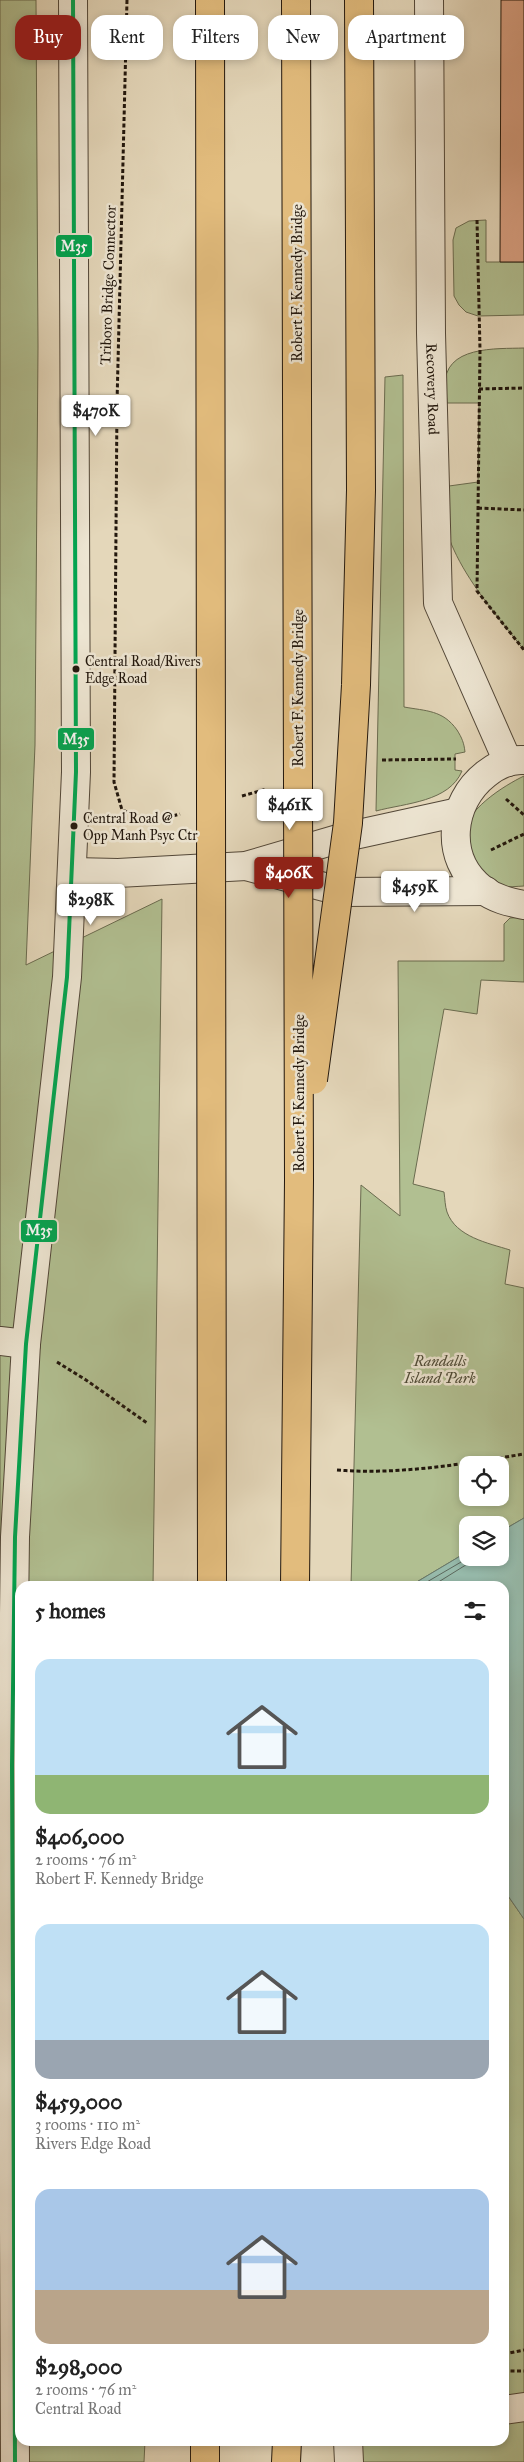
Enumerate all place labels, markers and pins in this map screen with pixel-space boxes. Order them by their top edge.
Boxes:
pin: $470K [61,394,131,437]
place label: Central Road/Rivers Edge Road [85,653,201,687]
marker: Central Road/Rivers Edge Road [71,664,81,674]
pin: $461K [255,788,325,831]
place label: Central Road @ Opp Manh Psyc Ctr [83,810,198,844]
marker: Central Road @ Opp Manh Psyc Ctr [69,821,79,831]
pin: $406K [254,856,324,899]
pin: $459K [380,870,450,913]
pin: $298K [56,884,126,926]

